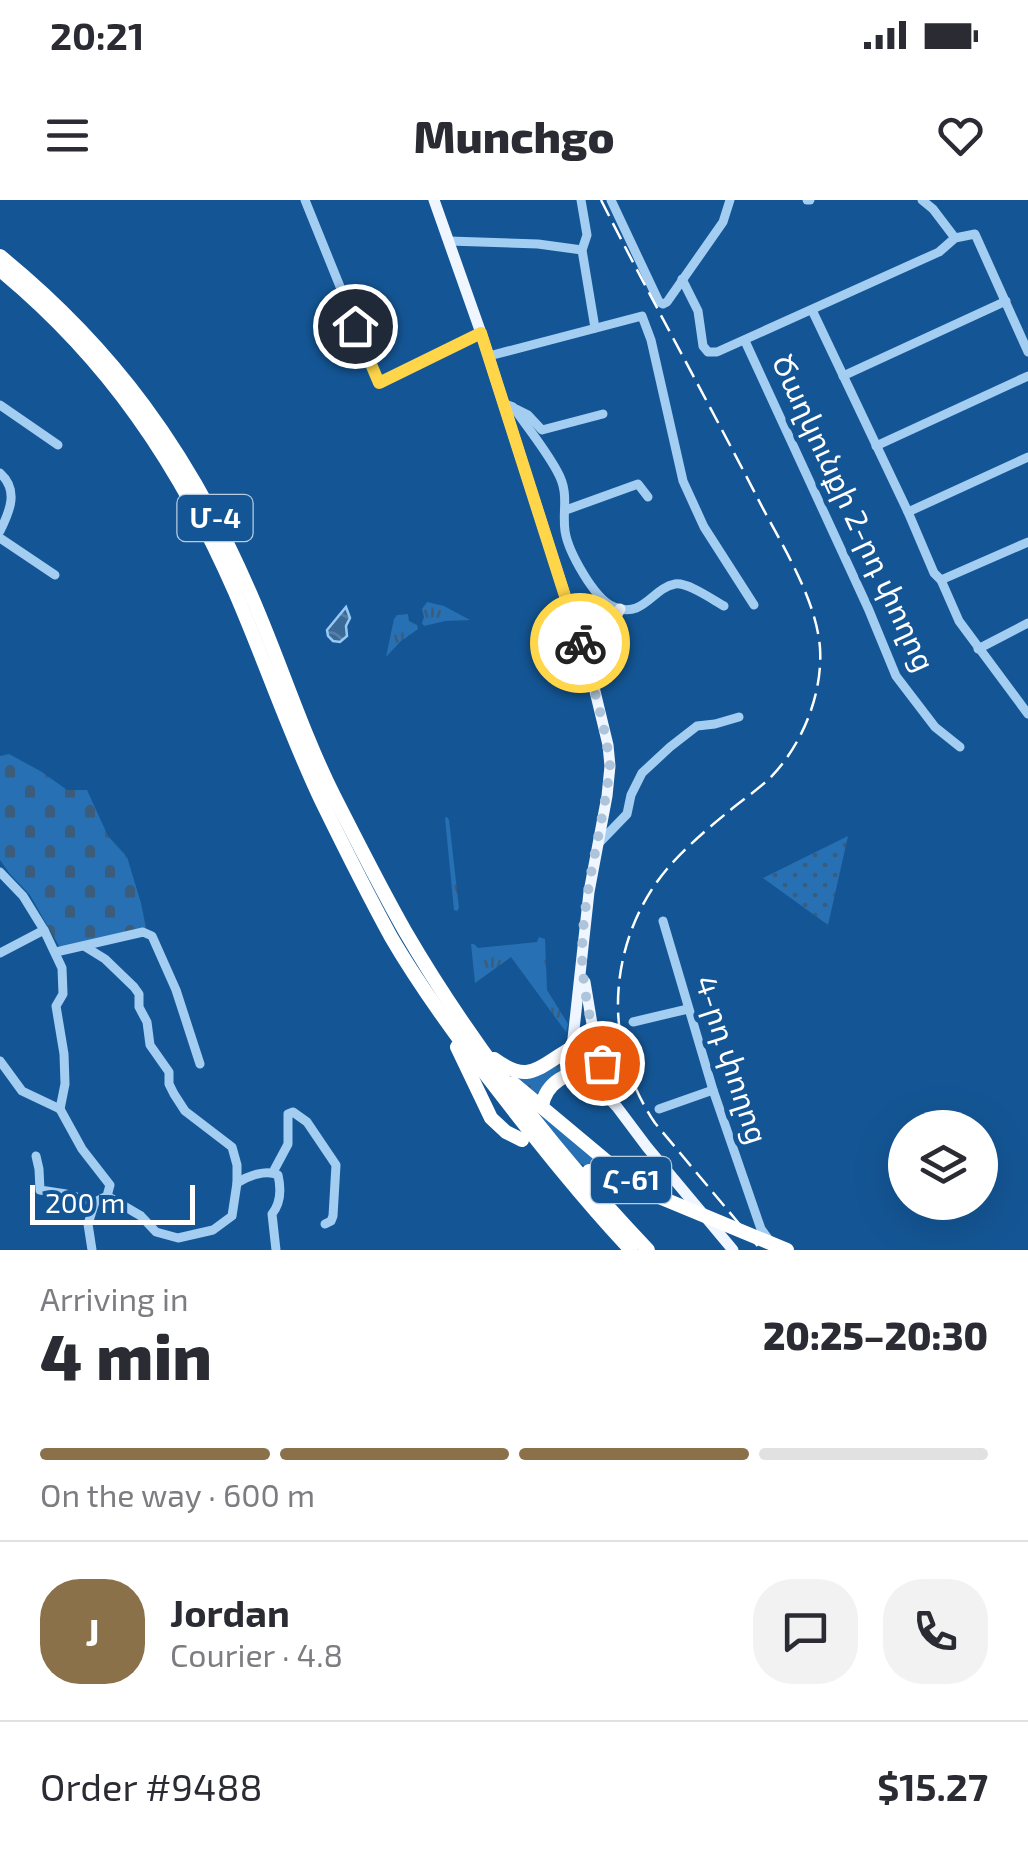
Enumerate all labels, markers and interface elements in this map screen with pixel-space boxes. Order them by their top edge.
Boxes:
text: 20:21 [50,12,144,58]
icon: menu [40,108,95,163]
text: Munchgo [413,108,615,162]
icon: heart [933,108,988,163]
pin [313,284,398,369]
icon: home [328,299,383,354]
street label: Ծաղկունքի 2-րդ փողոց [765,348,944,677]
road number: Մ-4 [178,495,252,541]
courier [530,593,630,693]
icon: bike [553,616,608,671]
street label: 4-րդ փողոց [688,971,777,1148]
pin [560,1021,645,1106]
icon: bag [575,1036,630,1091]
map controls [888,1110,998,1220]
button: layers [888,1110,998,1220]
road number: Հ-61 [591,1157,671,1203]
scale bar [30,1180,195,1224]
text: 200 m [45,1185,125,1219]
text: Arriving in [40,1279,189,1317]
text: 20:25–20:30 [763,1312,988,1358]
text: 4 min [40,1315,212,1393]
text: On the way · 600 m [40,1475,315,1513]
button: chat [753,1579,858,1684]
button: phone [883,1579,988,1684]
text: Jordan [170,1589,290,1635]
text: J [85,1608,100,1654]
text: Courier · 4.8 [170,1635,343,1673]
text: Order #9488 [40,1763,263,1809]
text: $15.27 [877,1763,988,1809]

